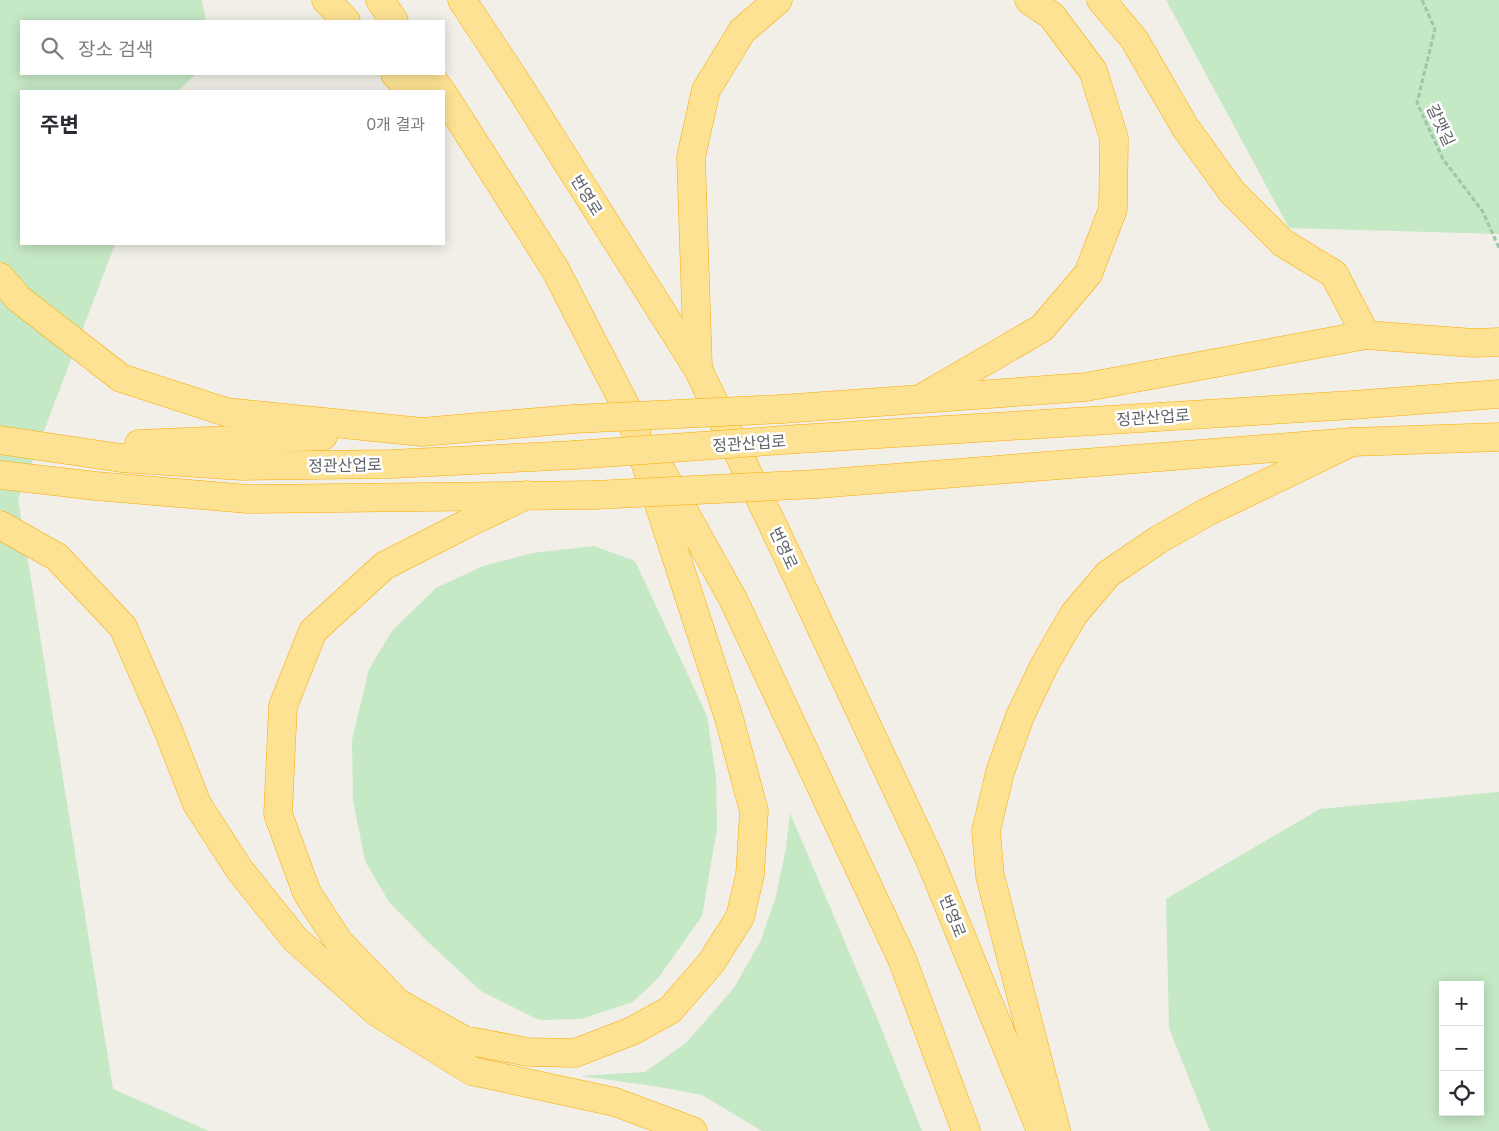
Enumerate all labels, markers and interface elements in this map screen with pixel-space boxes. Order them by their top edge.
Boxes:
search box [20,20,445,75]
icon: search [38,34,66,62]
text: 장소 검색 [78,38,153,61]
street label: 갈맷길 [1423,101,1459,149]
text: 주변 [40,112,79,137]
text: 0개 결과 [366,114,425,134]
street label: 번영로 [567,171,607,219]
street label: 정관산업로 [1116,404,1191,430]
street label: 정관산업로 [712,430,787,456]
street label: 정관산업로 [308,454,382,476]
street label: 번영로 [766,524,803,572]
street label: 번영로 [935,892,971,940]
map controls [1439,981,1484,1116]
button: + [1439,981,1484,1026]
button: − [1439,1026,1484,1071]
button: locate [1439,1071,1484,1116]

